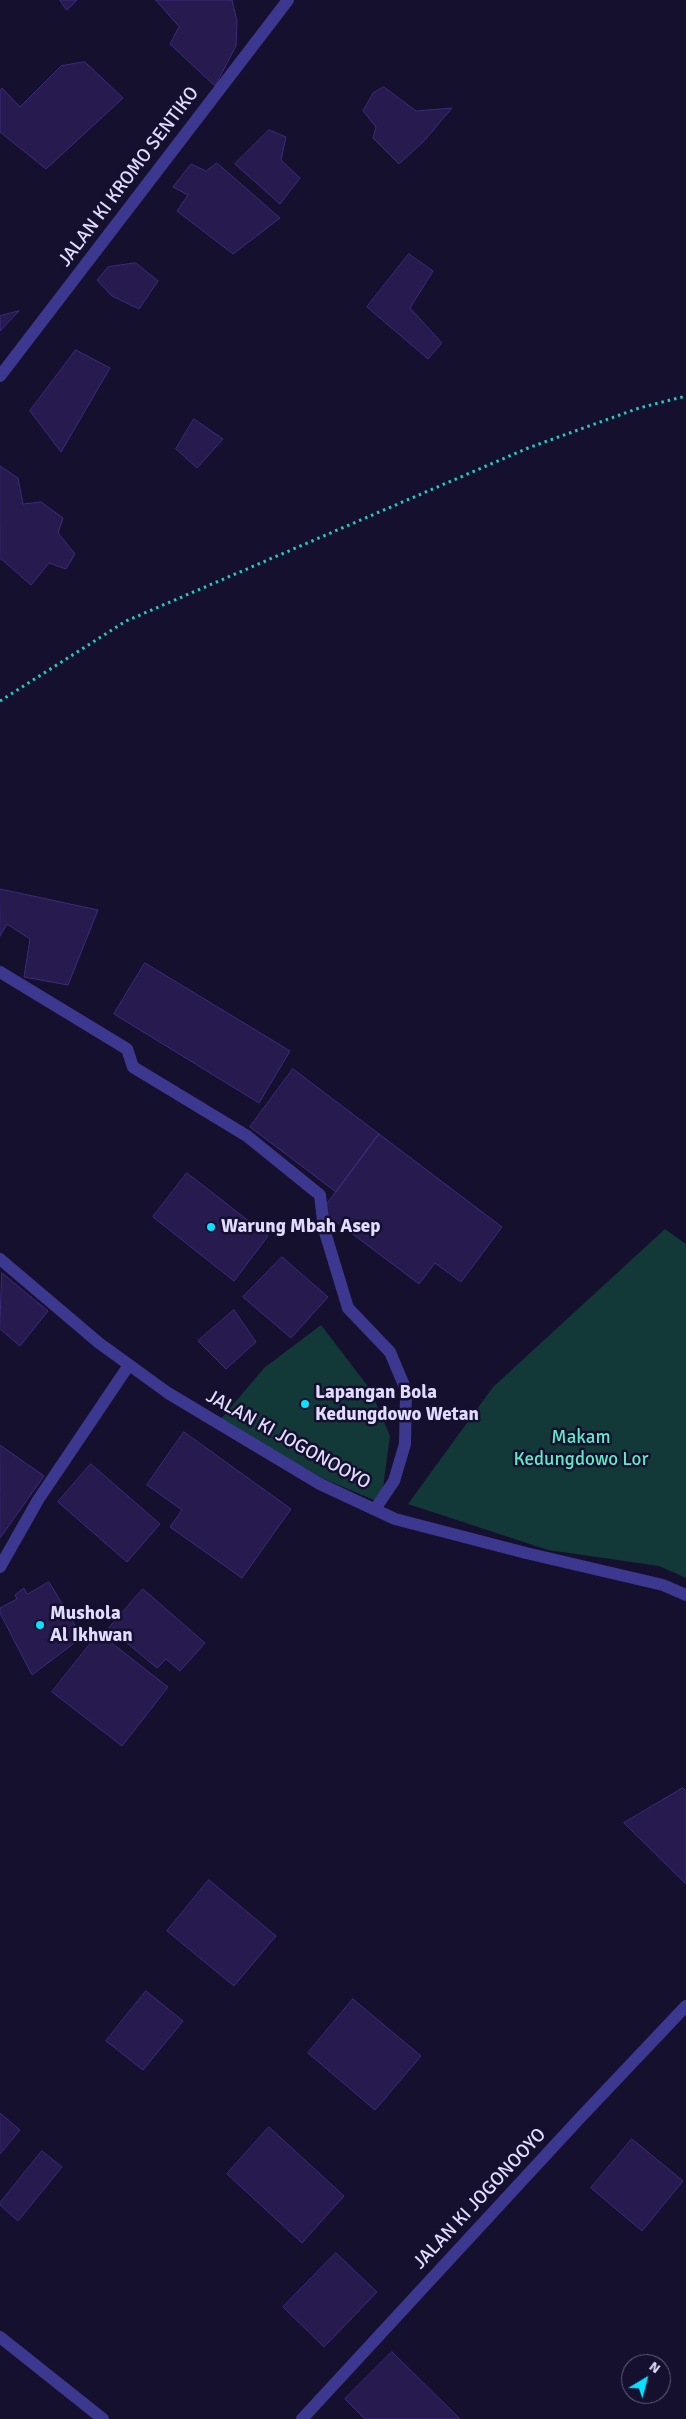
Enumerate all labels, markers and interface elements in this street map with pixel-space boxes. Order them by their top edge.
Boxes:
street label: JALAN KI KROMO SENTIKO [54,83,204,271]
place label: Warung Mbah Asep [221,1216,380,1238]
marker: Warung Mbah Asep [205,1221,217,1233]
place label: Lapangan Bola Kedungdowo Wetan [315,1382,479,1426]
street label: JALAN KI JOGONOOYO [202,1385,374,1495]
marker: Lapangan Bola Kedungdowo Wetan [299,1398,311,1410]
park label: Makam Kedungdowo Lor [514,1427,648,1471]
place label: Mushola Al Ikhwan [50,1603,133,1647]
marker: Mushola Al Ikhwan [34,1619,46,1631]
street label: JALAN KI JOGONOOYO [409,2124,551,2274]
north arrow [621,2354,671,2404]
text: N [646,2358,664,2377]

